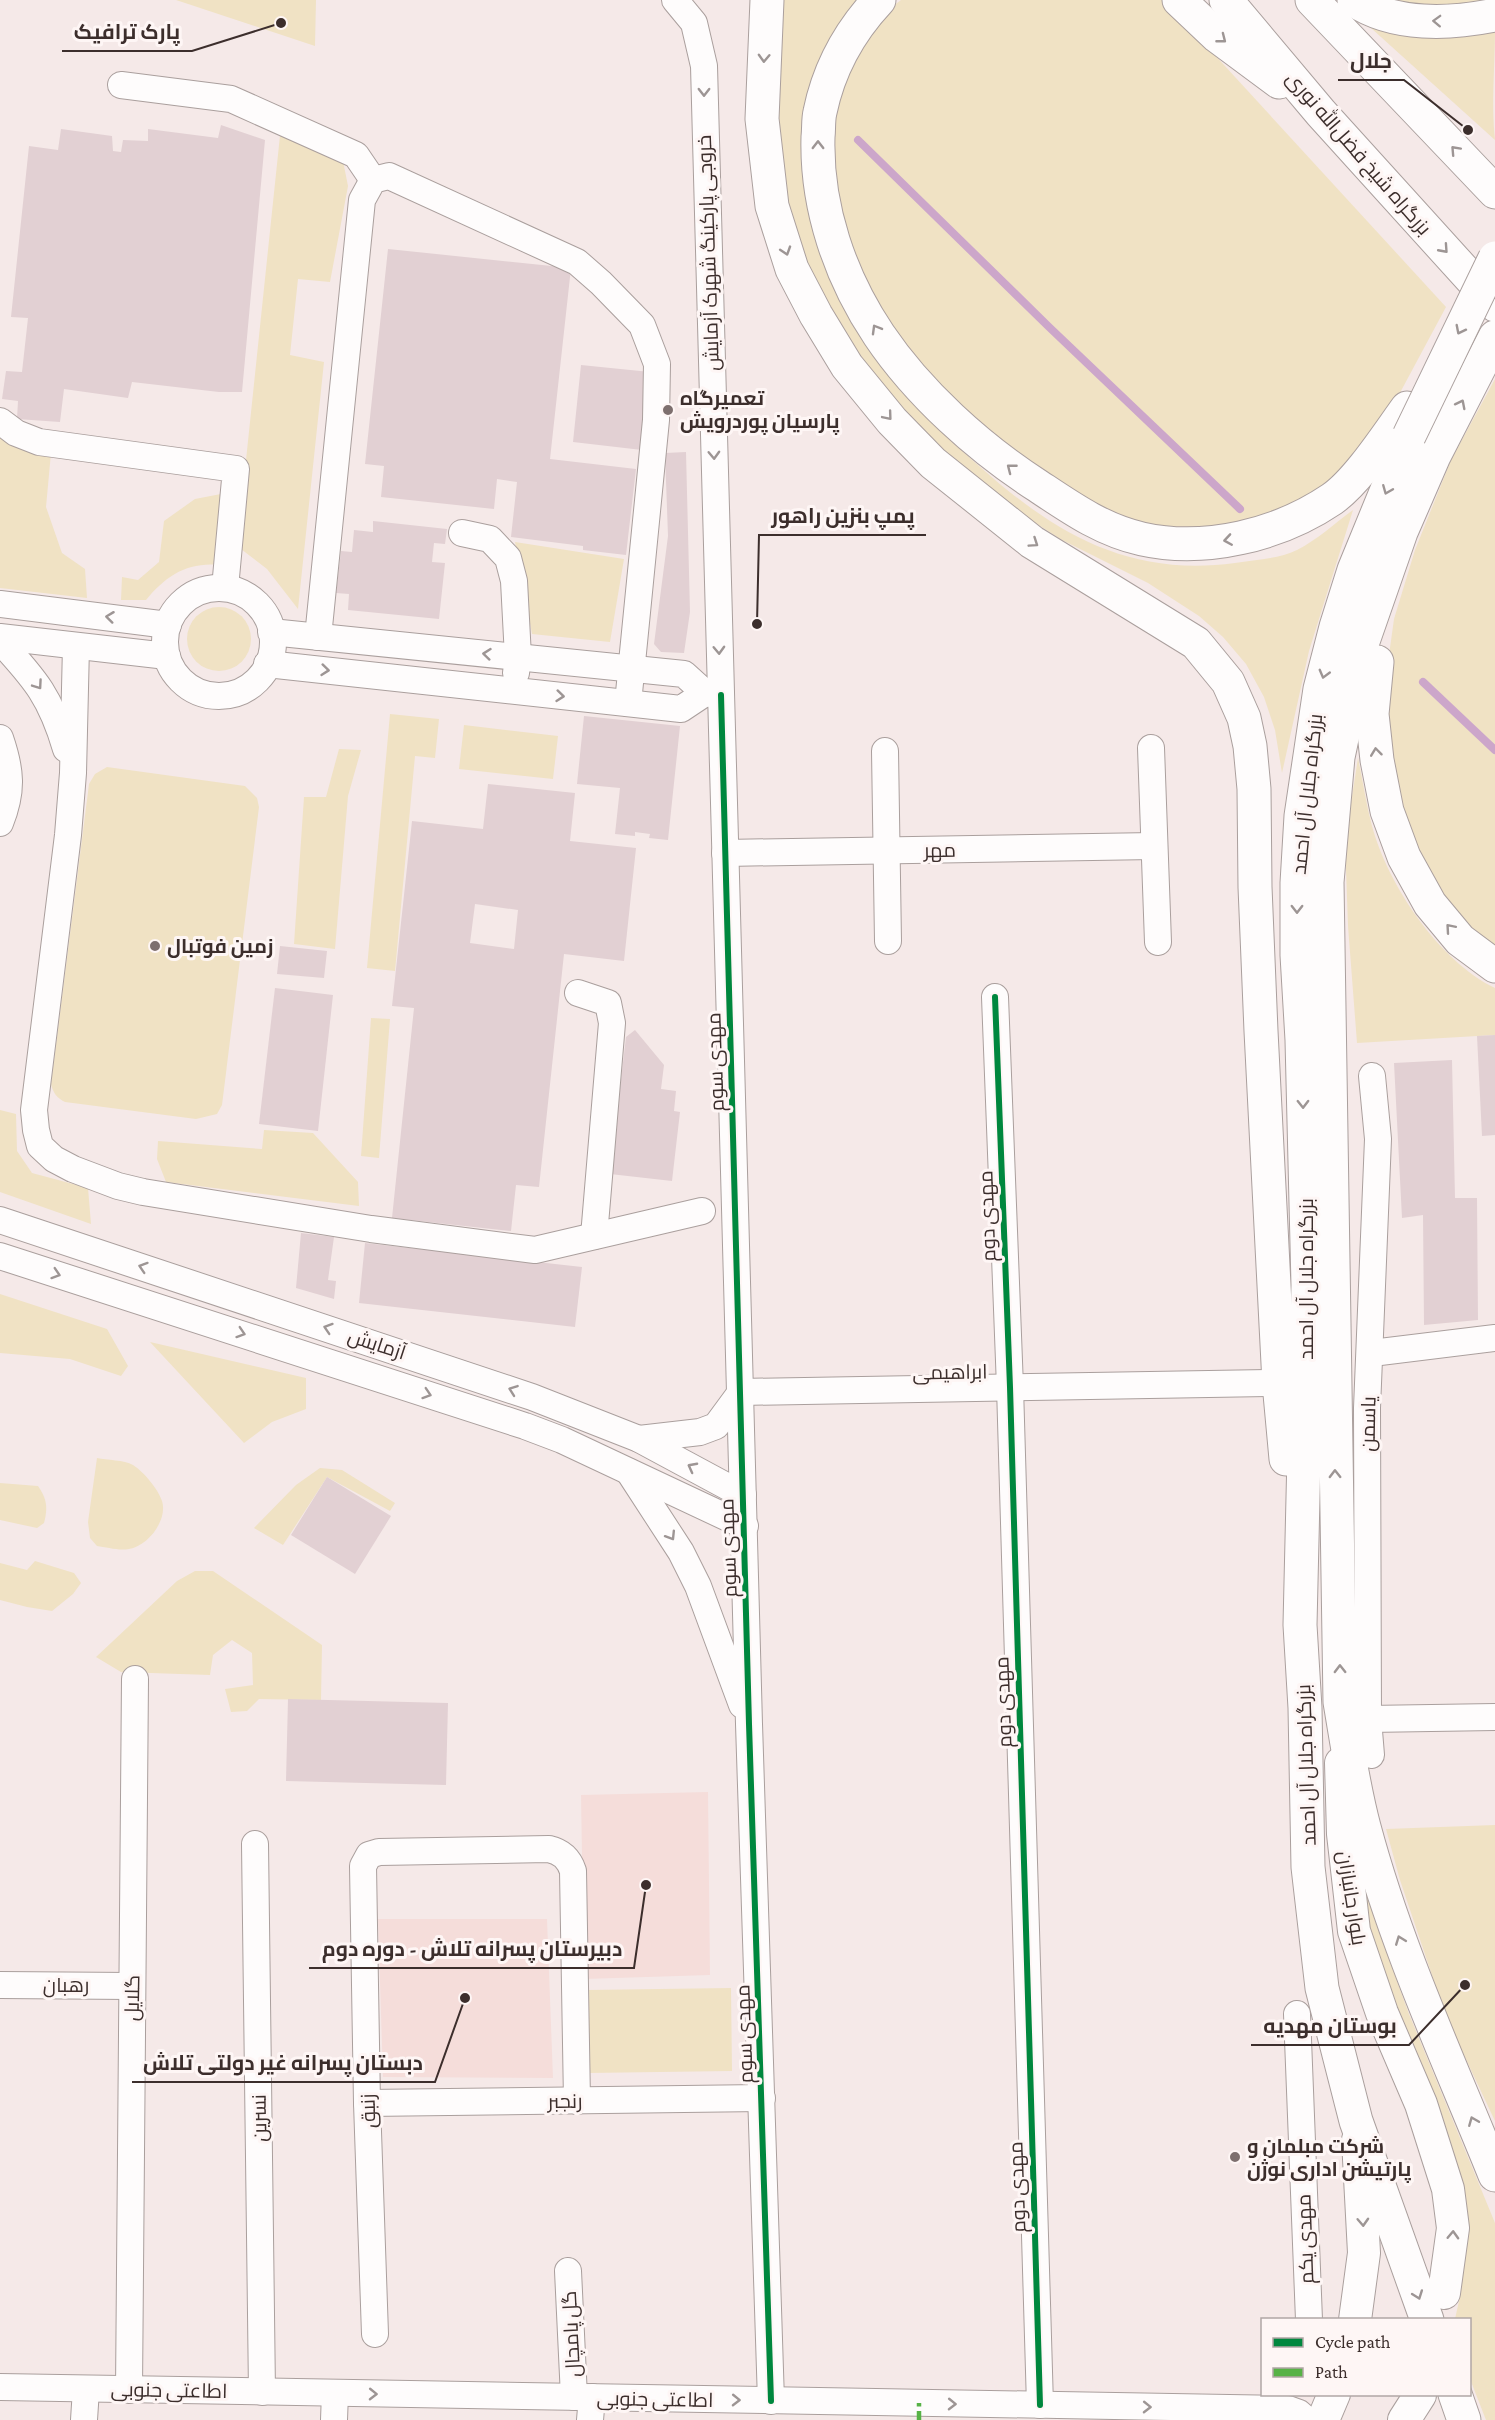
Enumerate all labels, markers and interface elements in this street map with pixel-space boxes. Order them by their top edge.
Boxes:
callout: پارک ترافیک [62,12,192,51]
one-way arrow [1433,15,1442,28]
text: پارک ترافیک [74,20,181,47]
one-way arrow [1215,32,1226,43]
callout: جلال [1338,41,1404,80]
text: جلال [1350,49,1392,73]
one-way arrow [758,54,771,63]
street label: بزرگراه شیخ فضل‌الله نوری [1280,66,1437,241]
one-way arrow [698,88,710,97]
street label: خروجی پارکینگ شهرک آزمایش [693,135,725,371]
one-way arrow [812,141,824,150]
one-way arrow [1451,146,1462,157]
one-way arrow [1437,242,1448,253]
one-way arrow [779,245,791,256]
one-way arrow [1455,323,1467,334]
one-way arrow [872,324,883,335]
place label: تعمیرگاه پارسیان پوردرویش [680,387,840,435]
one-way arrow [1453,399,1465,410]
marker: تعمیرگاه پارسیان پوردرویش [661,403,675,417]
one-way arrow [880,409,891,420]
one-way arrow [707,451,720,460]
one-way arrow [1007,464,1018,475]
one-way arrow [1382,484,1394,495]
callout: پمپ بنزین راهور [759,496,926,535]
text: پمپ بنزین راهور [770,504,915,531]
one-way arrow [1223,533,1233,545]
one-way arrow [1028,536,1039,547]
one-way arrow [106,612,115,624]
one-way arrow [713,646,726,655]
one-way arrow [482,648,491,661]
one-way arrow [320,664,329,676]
one-way arrow [1318,669,1331,679]
one-way arrow [31,679,42,690]
one-way arrow [556,689,565,702]
street label: بزرگراه جلال آل احمد [1288,712,1328,876]
one-way arrow [1370,747,1383,756]
street label: مهر [923,839,956,863]
one-way arrow [1291,905,1303,914]
one-way arrow [1446,924,1457,935]
place label: زمین فوتبال [167,935,273,958]
marker: زمین فوتبال [148,939,162,953]
street label: مهدی سوم [702,1012,731,1112]
one-way arrow [1297,1099,1310,1108]
street label: مهدی دوم [974,1170,1003,1262]
street label: بزرگراه جلال آل احمد [1295,1198,1319,1360]
one-way arrow [138,1262,149,1275]
one-way arrow [50,1267,61,1279]
one-way arrow [323,1323,334,1335]
street label: آزمایش [345,1324,409,1366]
one-way arrow [235,1326,246,1339]
street label: ابراهیمی [912,1360,988,1386]
one-way arrow [508,1385,519,1397]
one-way arrow [421,1387,432,1399]
street label: یاسمن [1357,1396,1381,1452]
one-way arrow [687,1463,698,1474]
one-way arrow [1329,1470,1341,1479]
street label: مهدی سوم [715,1498,744,1598]
one-way arrow [664,1529,675,1540]
street label: مهدی دوم [990,1656,1019,1748]
one-way arrow [1334,1665,1346,1674]
street label: بزرگراه جلال آل احمد [1292,1684,1322,1846]
street label: بلوار جانبازان [1332,1849,1370,1947]
callout: دبیرستان پسرانه تلاش - دوره دوم [309,1929,634,1968]
one-way arrow [1395,1935,1408,1946]
text: دبیرستان پسرانه تلاش - دوره دوم [322,1937,622,1964]
street label: رهبان [43,1974,89,1998]
street label: گلایل [121,1975,145,2021]
street label: مهدی سوم [731,1984,760,2084]
callout: بوستان مهدیه [1251,2006,1409,2045]
text: بوستان مهدیه [1263,2014,1397,2039]
callout: دبستان پسرانه غیر دولتی تلاش [132,2043,435,2082]
text: دبستان پسرانه غیر دولتی تلاش [143,2051,423,2078]
street label: رنجبر [547,2090,582,2113]
street label: زنبق [356,2093,382,2129]
street label: نسرین [248,2094,272,2142]
one-way arrow [1468,2116,1480,2127]
place label: شرکت مبلمان و پارتیشن اداری نوژن [1247,2135,1411,2183]
street label: مهدی دوم [1004,2141,1033,2233]
marker: شرکت مبلمان و پارتیشن اداری نوژن [1228,2150,1242,2164]
street label: مهدی یکم [1292,2193,1321,2284]
one-way arrow [1356,2217,1369,2226]
one-way arrow [1446,2230,1459,2239]
one-way arrow [1411,2289,1424,2300]
street label: گل پامچال [558,2290,586,2378]
legend [1261,2318,1471,2396]
text: Cycle path [1315,2332,1391,2352]
text: Path [1315,2362,1348,2382]
street label: اطاعتی جنوبی [110,2378,228,2404]
street label: اطاعتی جنوبی [596,2387,714,2413]
one-way arrow [369,2388,378,2400]
one-way arrow [732,2394,741,2406]
one-way arrow [948,2397,957,2410]
one-way arrow [1143,2401,1152,2413]

